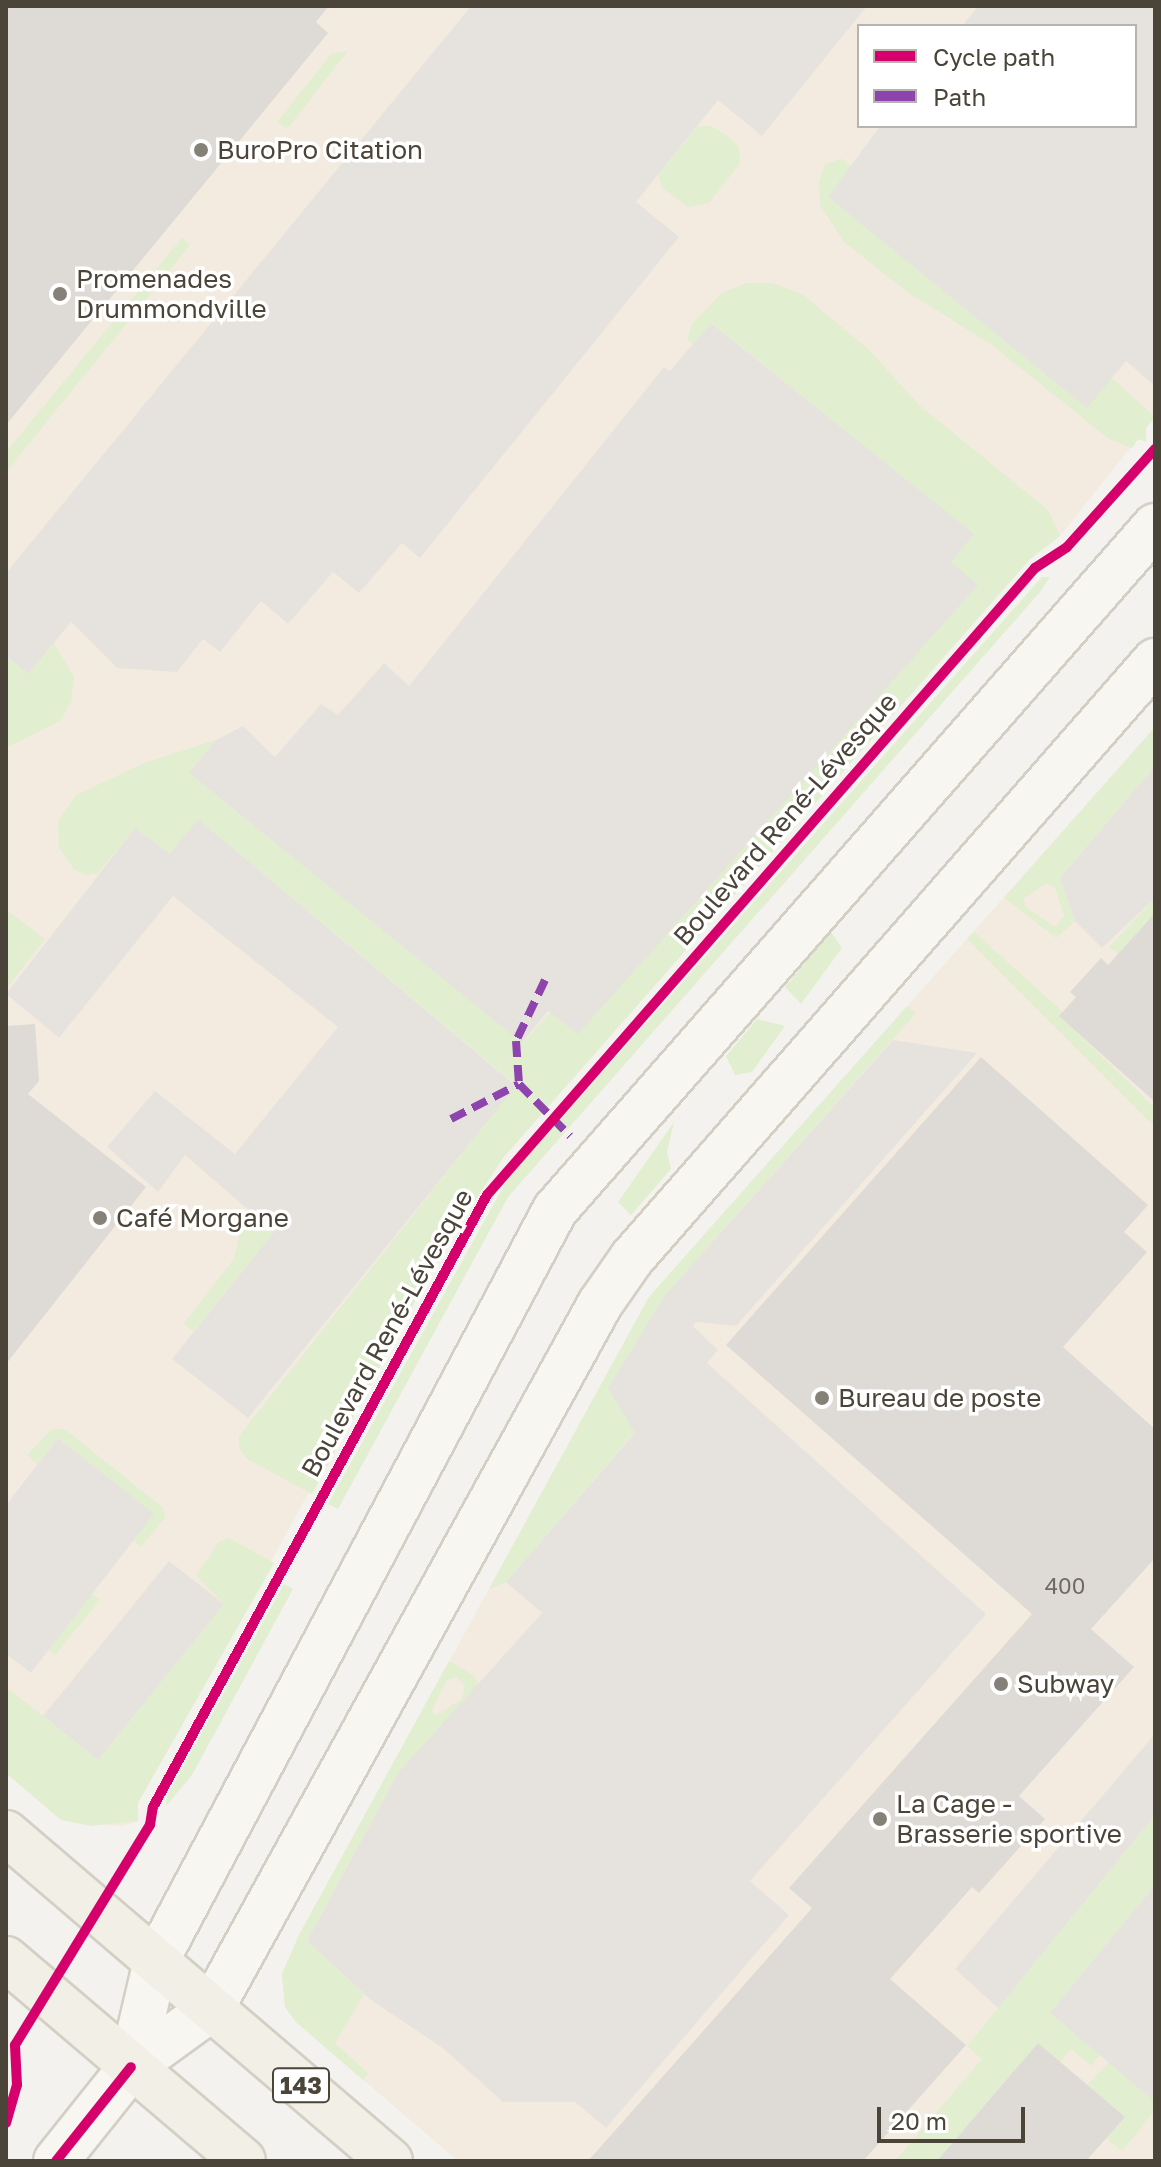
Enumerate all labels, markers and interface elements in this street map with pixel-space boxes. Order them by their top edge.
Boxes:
legend [857,24,1137,128]
text: Cycle path [933,42,1055,71]
text: Path [933,82,986,111]
place label: BuroPro Citation [217,134,423,166]
marker: BuroPro Citation [192,141,210,159]
place label: Promenades Drummondville [76,263,267,324]
marker: Promenades Drummondville [51,285,69,303]
street label: Boulevard René-Lévesque [667,686,903,952]
street label: Boulevard René-Lévesque [295,1184,479,1482]
place label: Café Morgane [116,1202,289,1234]
marker: Café Morgane [91,1209,109,1227]
place label: Bureau de poste [838,1382,1041,1414]
marker: Bureau de poste [813,1389,831,1407]
house number: 400 [1045,1573,1085,1599]
place label: Subway [1017,1668,1114,1700]
marker: Subway [992,1675,1010,1693]
place label: La Cage - Brasserie sportive [896,1788,1122,1850]
marker: La Cage - Brasserie sportive [871,1810,889,1828]
road number: 143 [271,2065,331,2105]
scale bar [881,2091,1029,2141]
text: 20 m [891,2106,947,2135]

